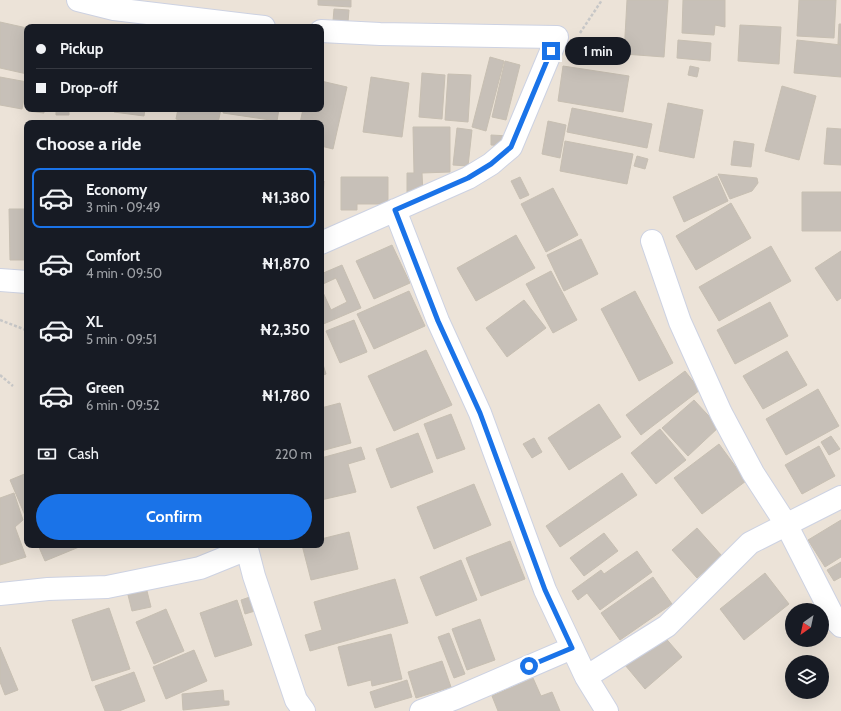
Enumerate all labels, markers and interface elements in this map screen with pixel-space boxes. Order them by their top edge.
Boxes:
callout: 1 min [565,37,631,65]
text: Pickup [60,40,103,58]
route end [542,42,560,60]
text: 1 min [583,43,613,59]
text: Drop-off [60,79,118,97]
text: Choose a ride [36,133,141,155]
icon: car [38,180,74,216]
text: Economy [86,181,147,199]
text: ₦1,380 [261,189,310,207]
text: 3 min · 09:49 [86,199,160,215]
icon: car [38,246,74,282]
text: Comfort [86,247,140,265]
text: ₦1,870 [262,255,310,273]
text: 4 min · 09:50 [86,265,162,281]
icon: car [38,312,74,348]
text: XL [86,313,103,331]
text: ₦2,350 [260,321,310,339]
text: 5 min · 09:51 [86,331,157,347]
icon: car [38,378,74,414]
text: Green [86,379,124,397]
text: ₦1,780 [262,387,310,405]
text: 6 min · 09:52 [86,397,160,413]
icon: cash [36,443,58,465]
text: Cash [68,445,99,463]
text: 220 m [275,446,312,462]
button: Confirm [36,494,312,540]
north arrow [785,603,829,647]
map controls [785,603,829,699]
button: layers [785,655,829,699]
route start [520,657,538,675]

